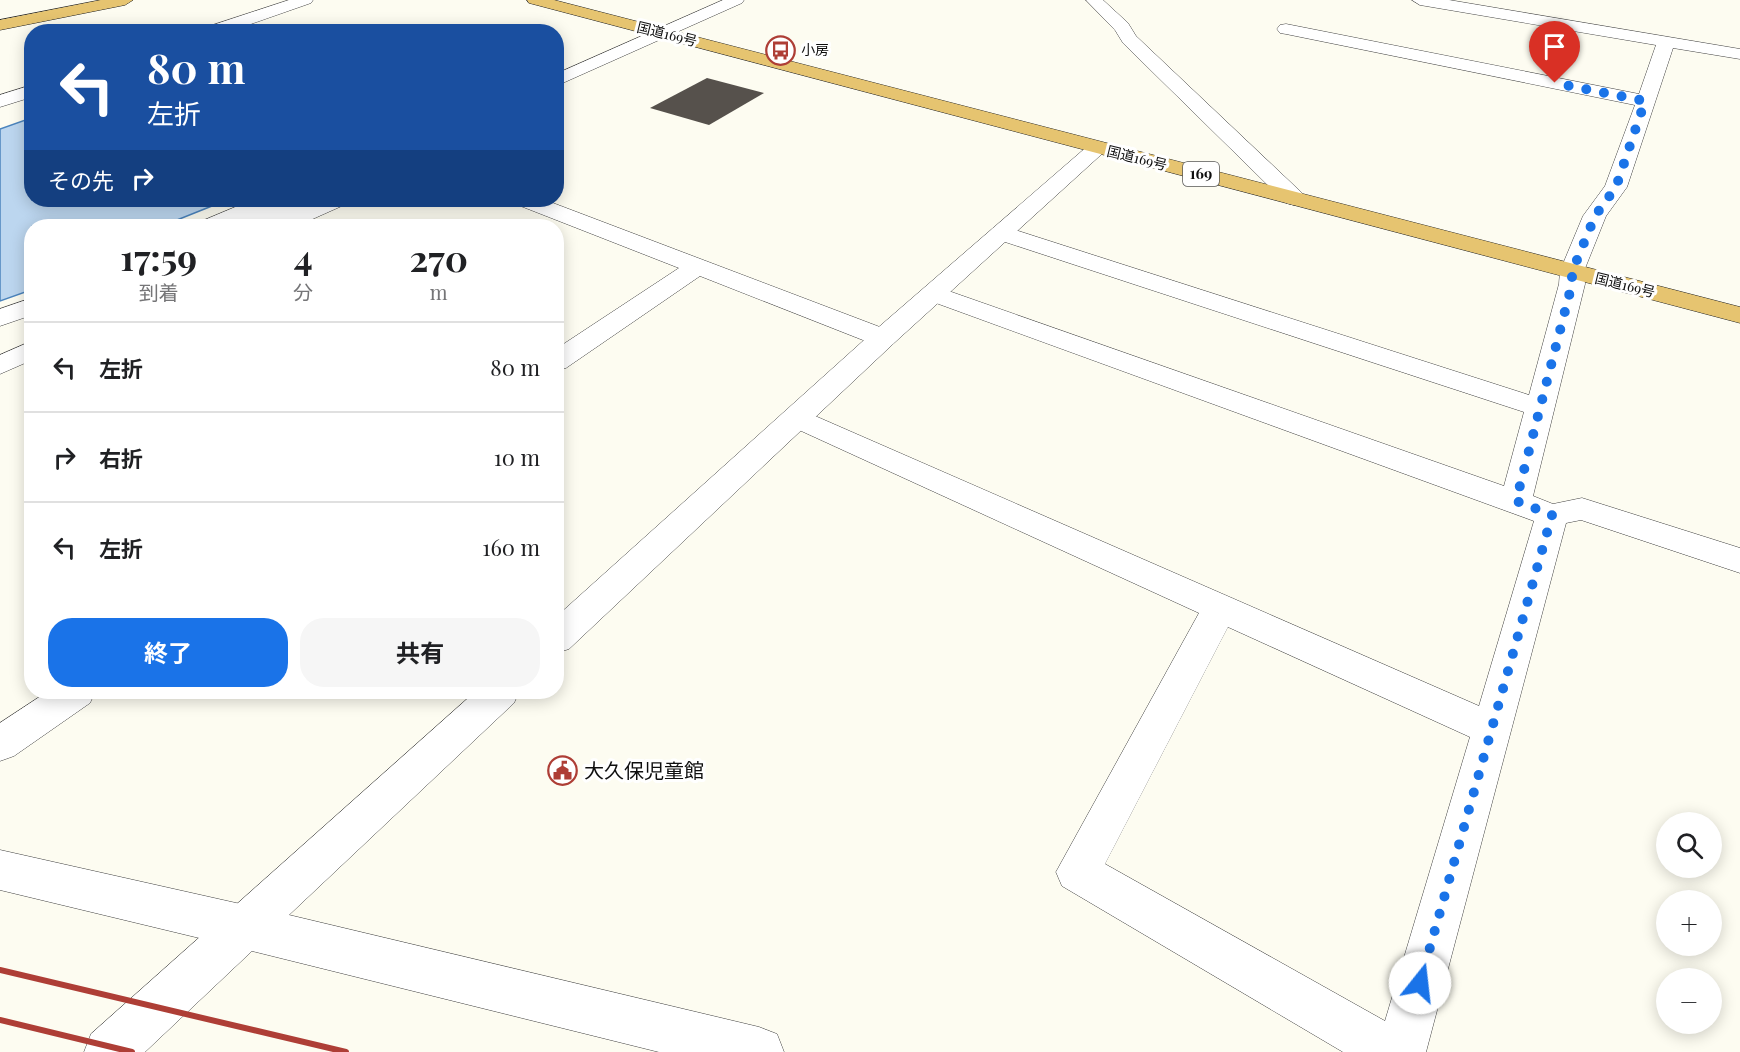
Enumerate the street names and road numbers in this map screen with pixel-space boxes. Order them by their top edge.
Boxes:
street label: 国道169号 [635,17,699,50]
street label: 国道169号 [1105,141,1169,174]
road number: 169 [1183,162,1219,186]
street label: 国道169号 [1593,268,1657,301]

